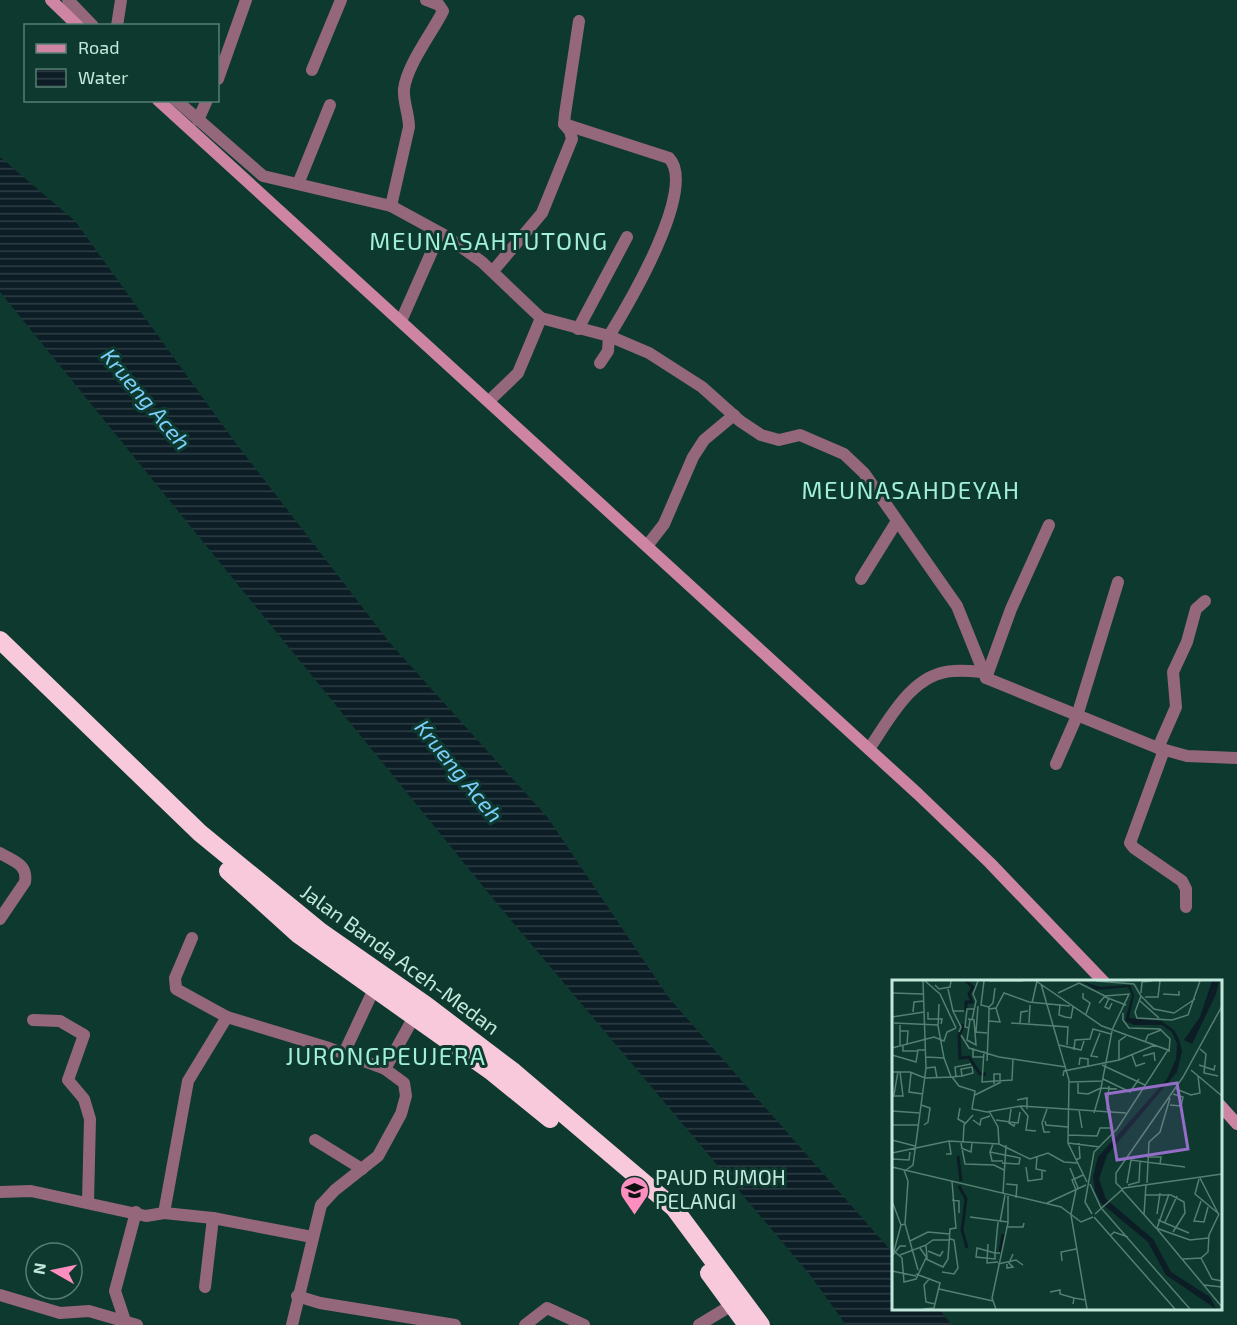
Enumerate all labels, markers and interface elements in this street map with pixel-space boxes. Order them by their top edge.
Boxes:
legend [24,24,219,102]
text: Road [78,36,119,58]
text: Water [78,66,128,88]
district label: MEUNASAHTUTONG [369,226,609,255]
water label: Krueng Aceh [97,342,197,454]
district label: MEUNASAHDEYAH [802,475,1020,504]
water label: Krueng Aceh [411,714,509,827]
street label: Jalan Banda Aceh-Medan [297,878,505,1039]
inset map [892,980,1222,1310]
district label: JURONGPEUJERA [285,1041,487,1070]
place label: PAUD RUMOH PELANGI [655,1164,786,1213]
school or university icon: PAUD RUMOH PELANGI [618,1174,650,1216]
north arrow [24,1241,84,1301]
text: N [28,1261,49,1276]

